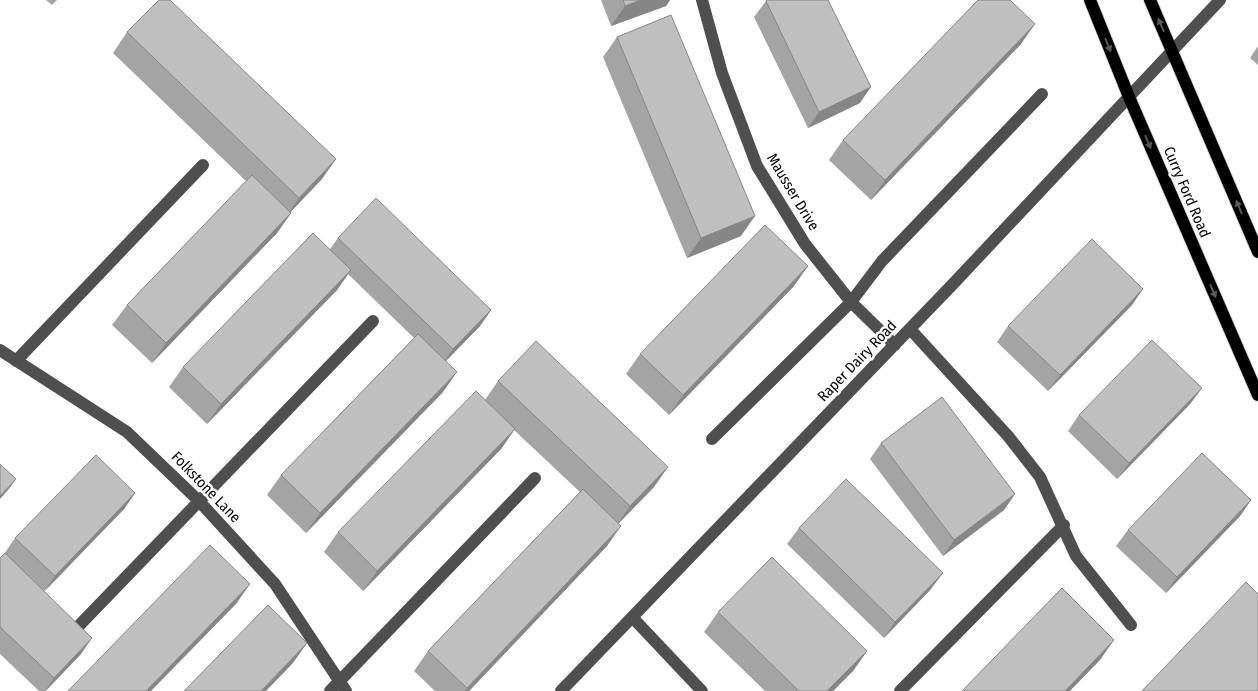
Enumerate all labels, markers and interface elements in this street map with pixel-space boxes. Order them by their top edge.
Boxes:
one-way arrow [1157,18,1165,32]
one-way arrow [1104,38,1112,53]
one-way arrow [1145,135,1153,149]
street label: Curry Ford Road [1160,144,1214,240]
street label: Mausser Drive [763,150,823,234]
one-way arrow [1234,200,1242,214]
one-way arrow [1209,284,1217,298]
street label: Raper Dairy Road [814,317,900,405]
street label: Folkstone Lane [168,448,244,526]

